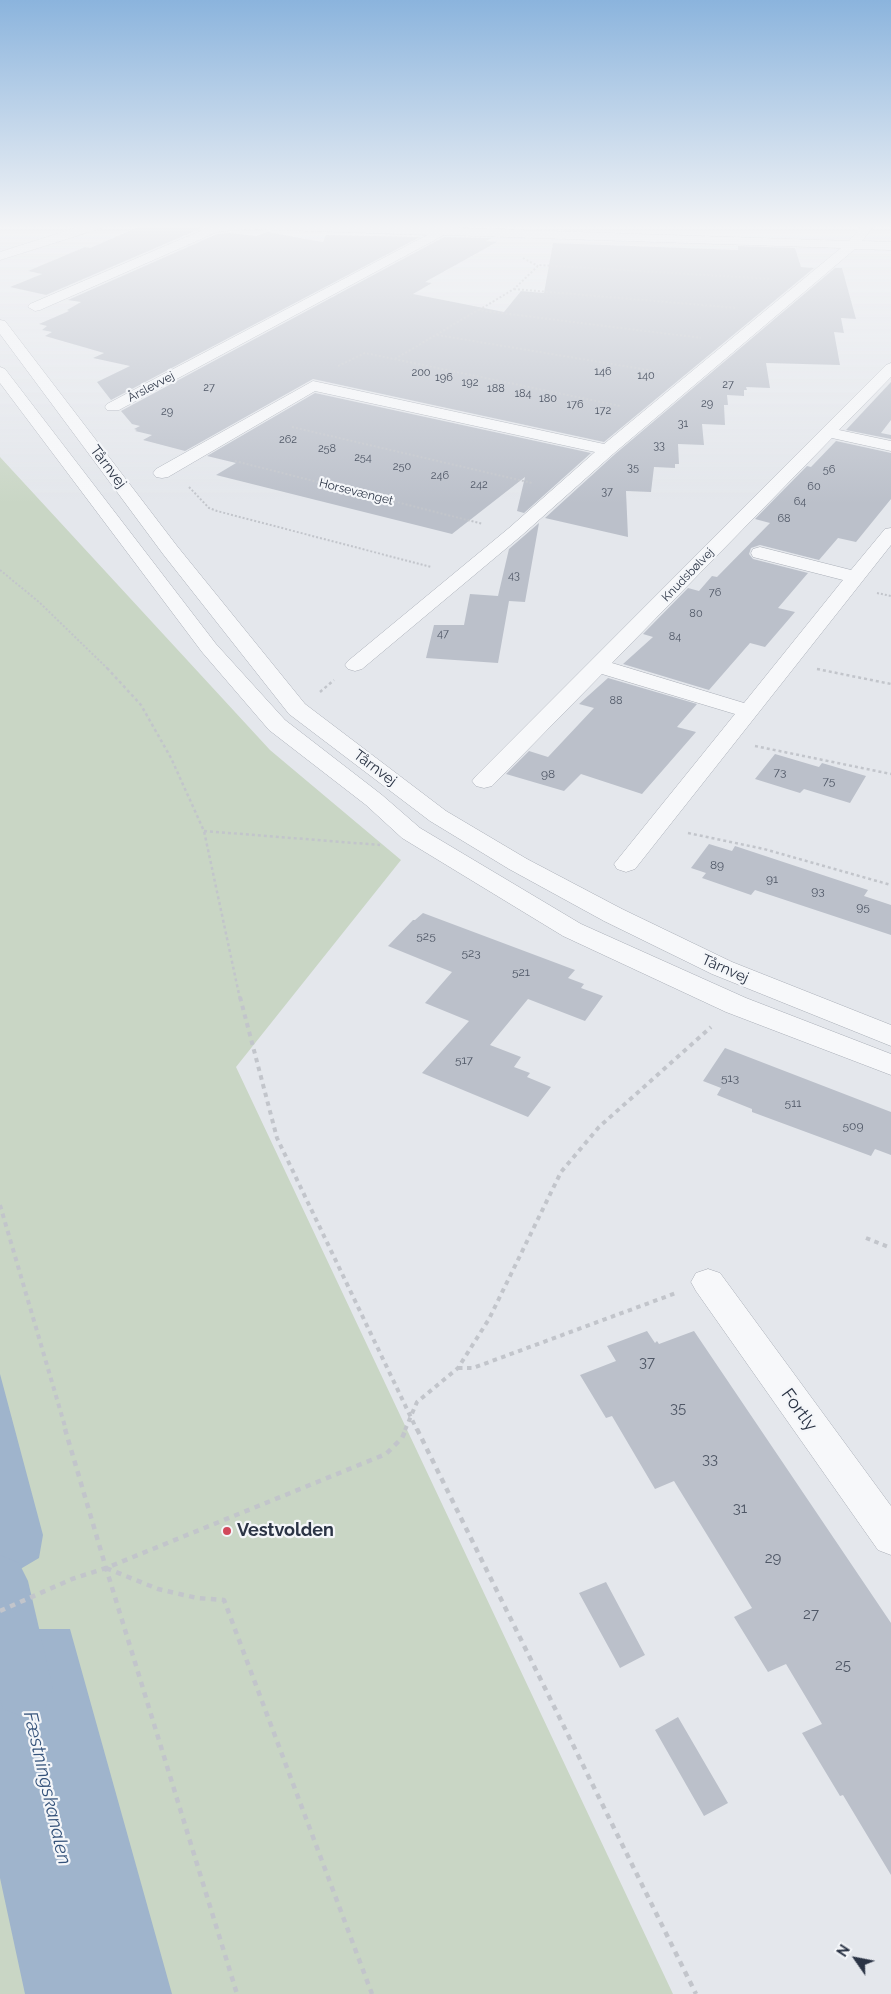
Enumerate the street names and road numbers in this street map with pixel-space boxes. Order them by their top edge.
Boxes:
street label: Årslevvej [125,369,177,405]
street label: Tårnvej [86,442,130,492]
street label: Horsevænget [318,476,394,508]
street label: Knudsbølvej [659,545,717,605]
street label: Tårnvej [350,746,400,790]
street label: Tårnvej [699,951,751,987]
street label: Fortly [776,1384,822,1436]

